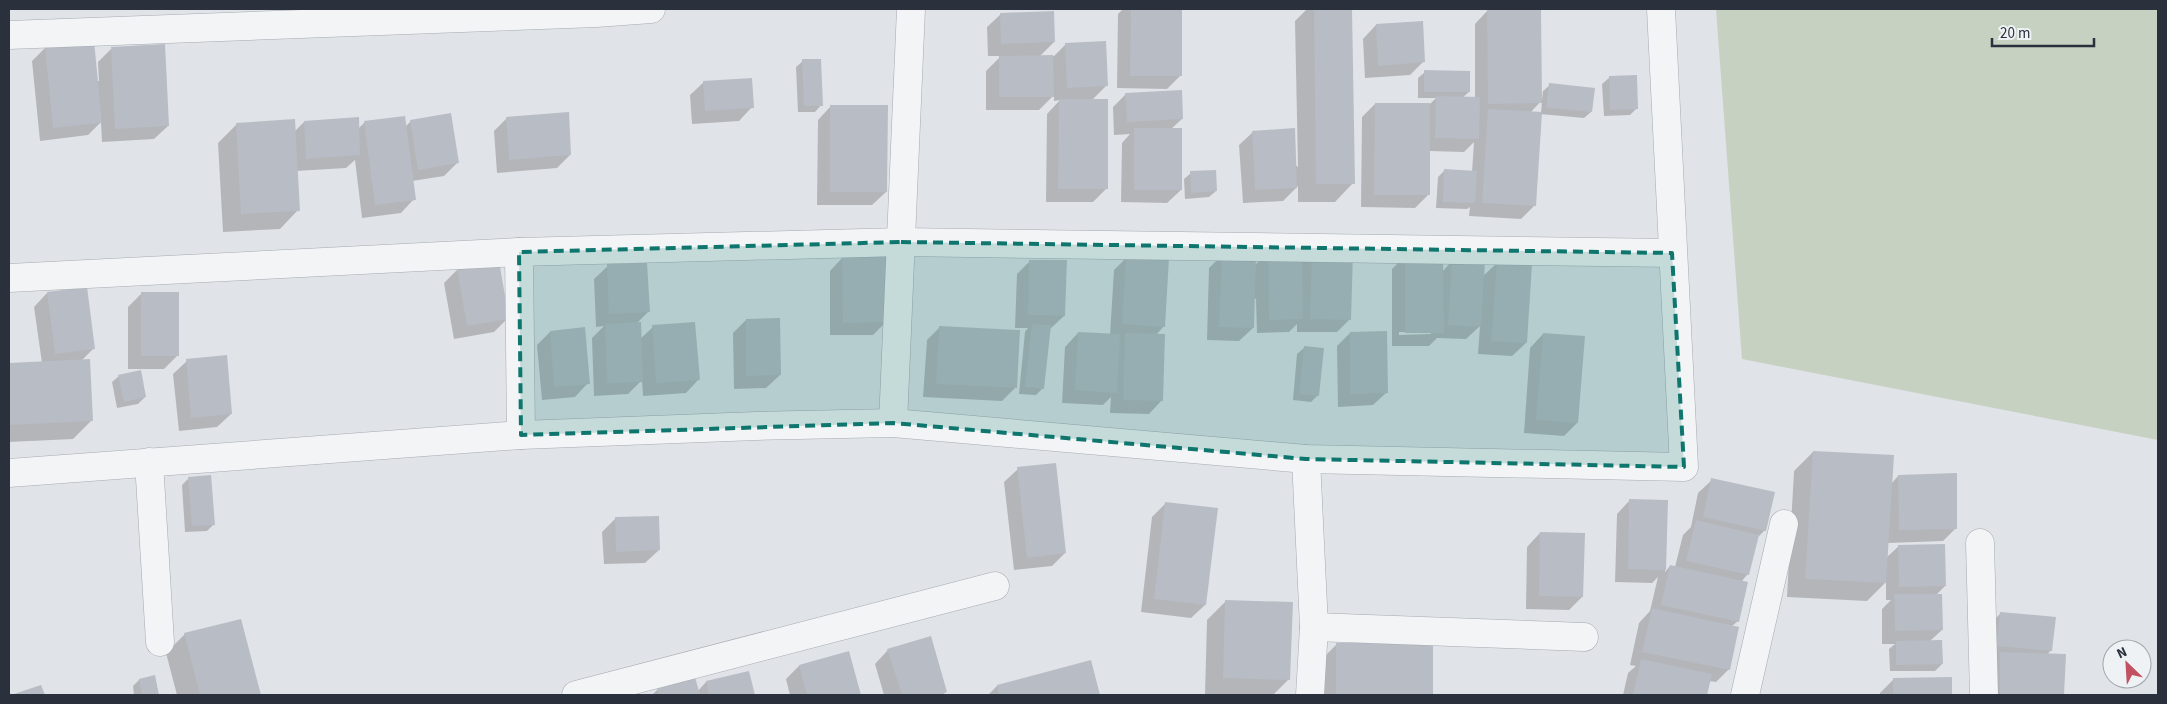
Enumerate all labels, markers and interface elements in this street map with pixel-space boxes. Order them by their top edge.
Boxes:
scale bar [1992,15,2094,47]
text: 20 m [2000,23,2030,44]
north arrow [2102,639,2152,689]
text: N [2113,642,2130,664]

